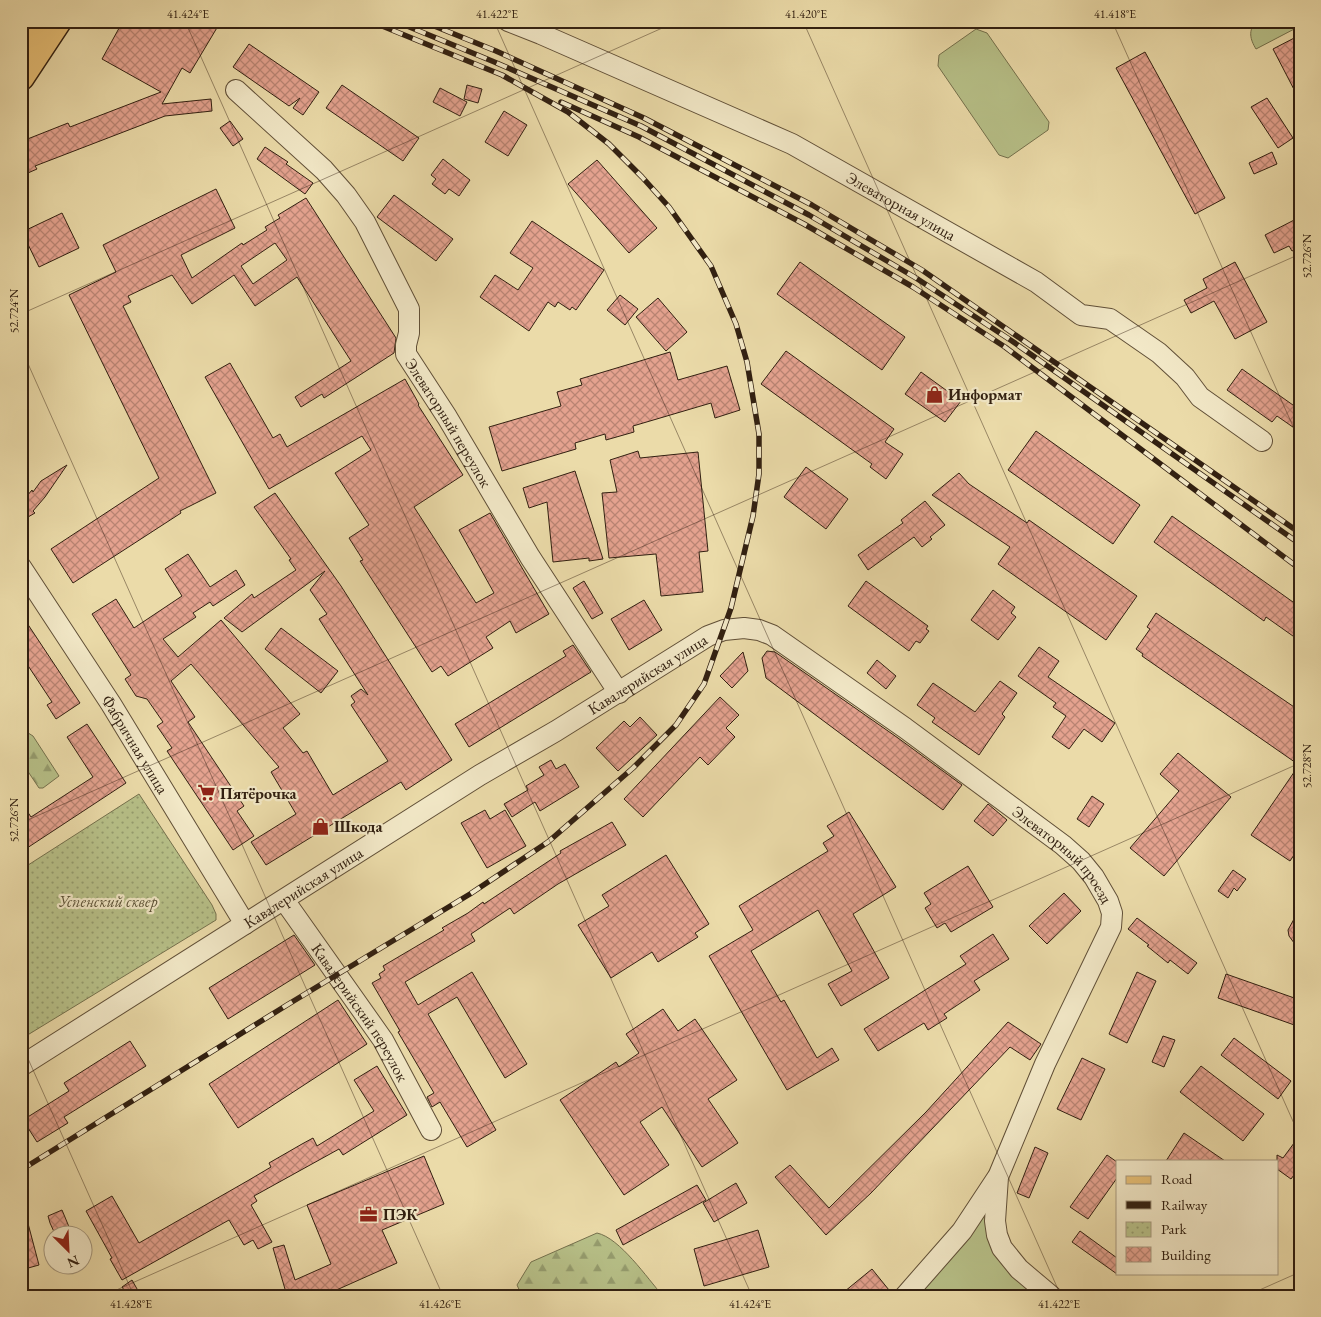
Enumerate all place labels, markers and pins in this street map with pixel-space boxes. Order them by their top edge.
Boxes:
shop icon: Информат [924,384,944,404]
place label: Информат [948,384,1023,405]
supermarket icon: Пятёрочка [196,783,216,803]
place label: Пятёрочка [220,783,298,804]
shop icon: Шкода [310,816,330,836]
place label: Шкода [334,816,383,837]
office icon: ПЭК [359,1204,379,1224]
place label: ПЭК [383,1204,418,1225]

